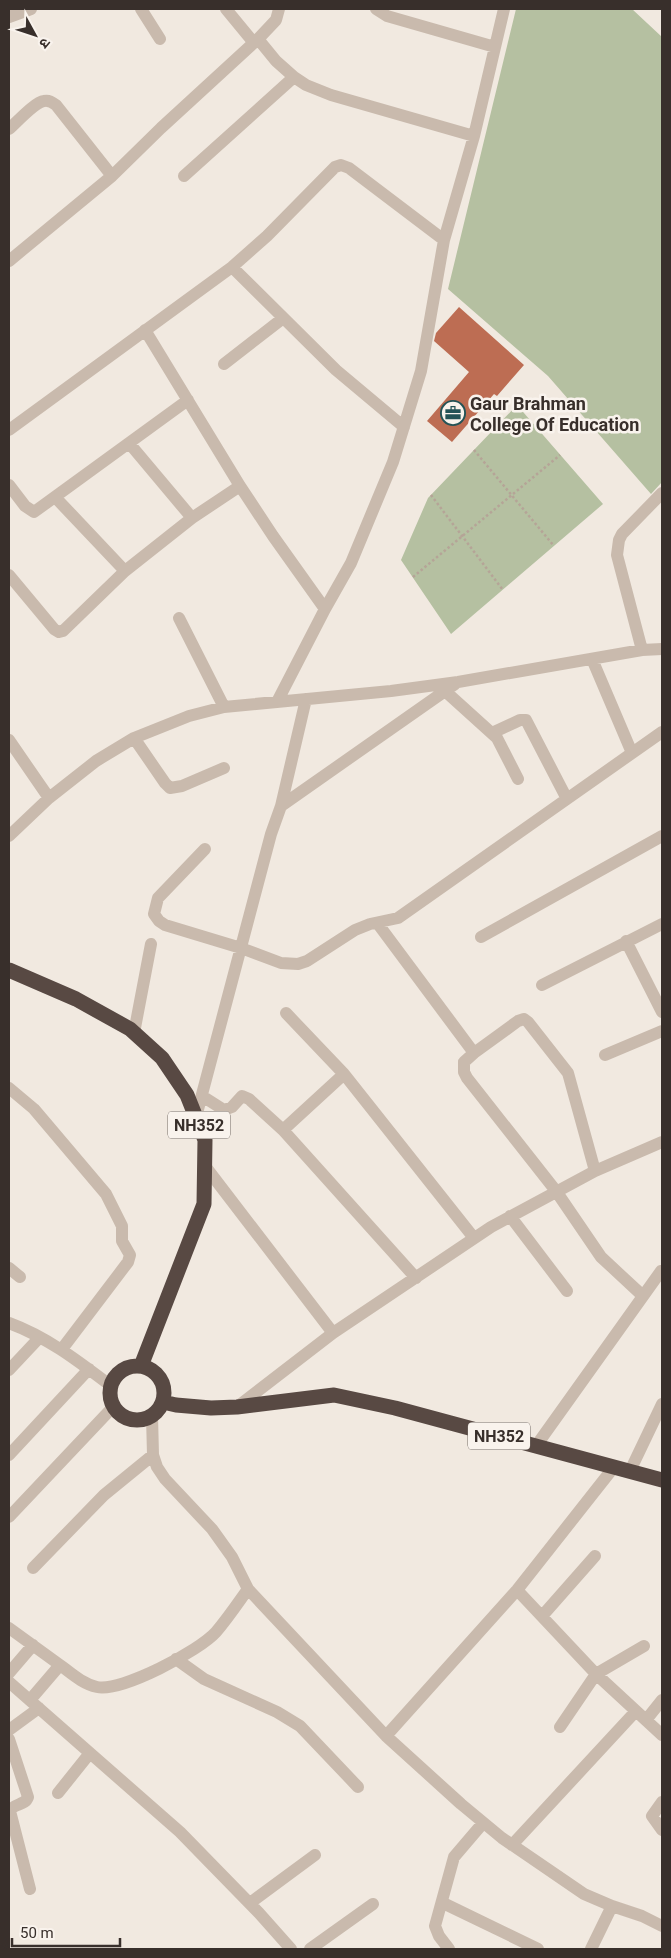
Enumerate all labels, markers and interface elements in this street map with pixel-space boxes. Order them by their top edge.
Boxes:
north arrow [10,10,60,60]
text: उ [36,35,54,52]
place label: Gaur Brahman College Of Education [470,393,639,435]
office icon: Gaur Brahman College Of Education [440,400,466,426]
road number: NH352 [168,1112,230,1138]
road number: NH352 [468,1422,530,1450]
scale bar [12,1916,120,1948]
text: 50 m [20,1924,54,1942]

